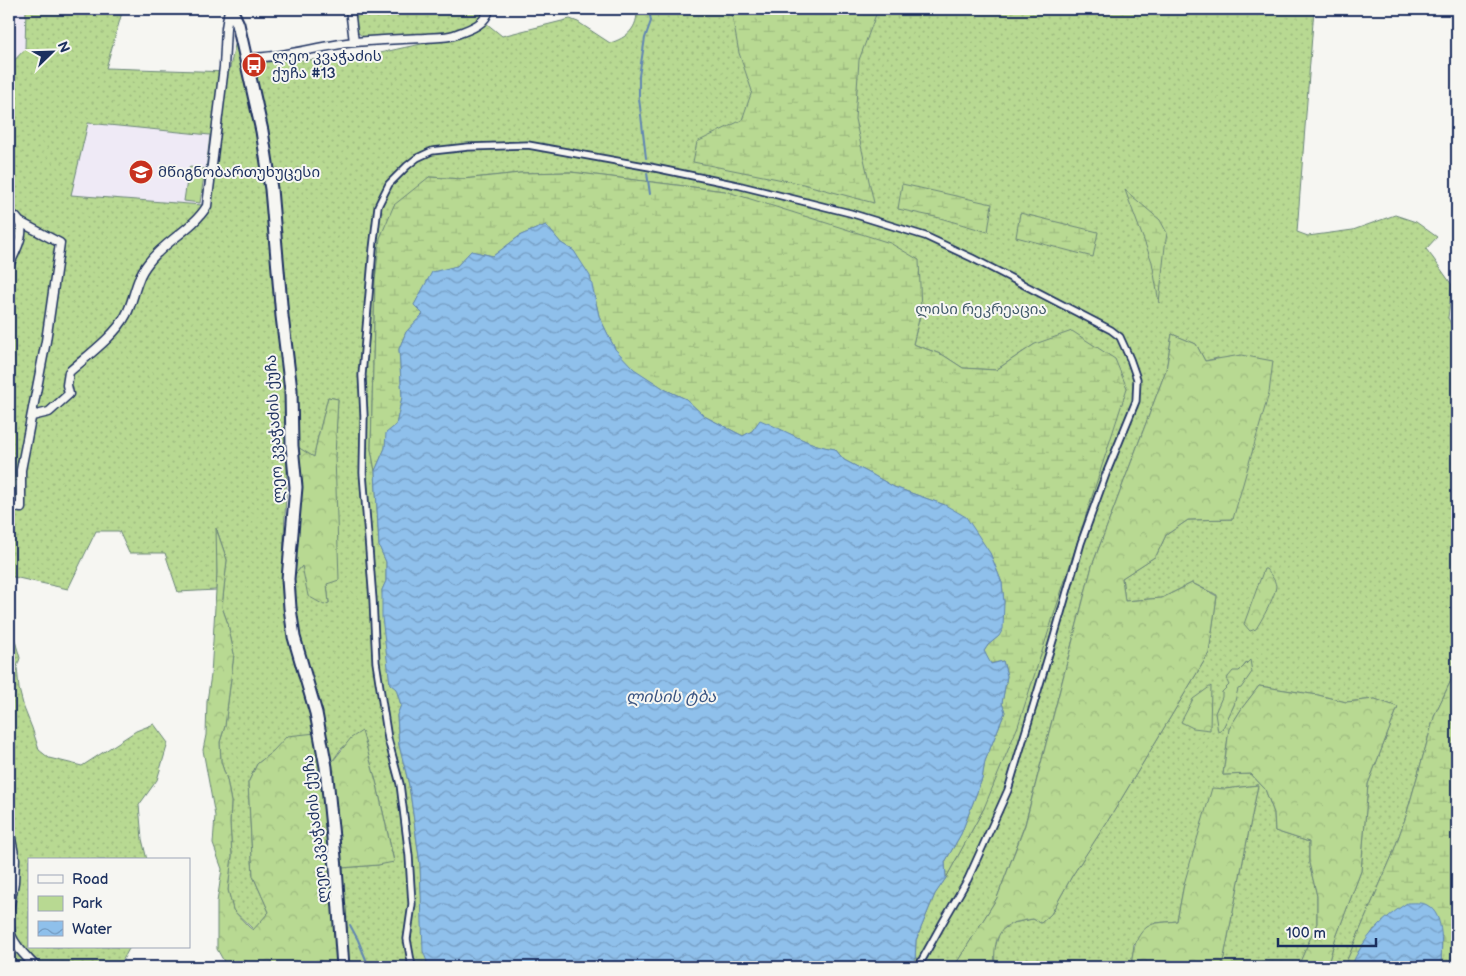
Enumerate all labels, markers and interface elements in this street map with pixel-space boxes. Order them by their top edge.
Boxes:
north arrow [28,28,78,78]
text: N [54,39,73,55]
place label: ლეო კვაჭაძის ქუჩა #13 [272,47,382,83]
bus stop icon: ლეო კვაჭაძის ქუჩა #13 [241,52,267,78]
school or university icon: მწიგნობართუხუცესი [128,159,154,185]
place label: მწიგნობართუხუცესი [158,163,320,182]
park label: ლისი რეკრეაცია [915,300,1047,319]
street label: ლეო კვაჭაძის ქუჩა [262,354,288,504]
water label: ლისის ტბა [626,688,716,707]
street label: ლეო კვაჭაძის ქუჩა [299,754,333,904]
legend [28,858,190,948]
text: Road [72,870,108,889]
text: Park [72,894,103,913]
scale bar [1278,916,1376,948]
text: Water [72,920,112,939]
text: 100 m [1286,924,1326,943]

